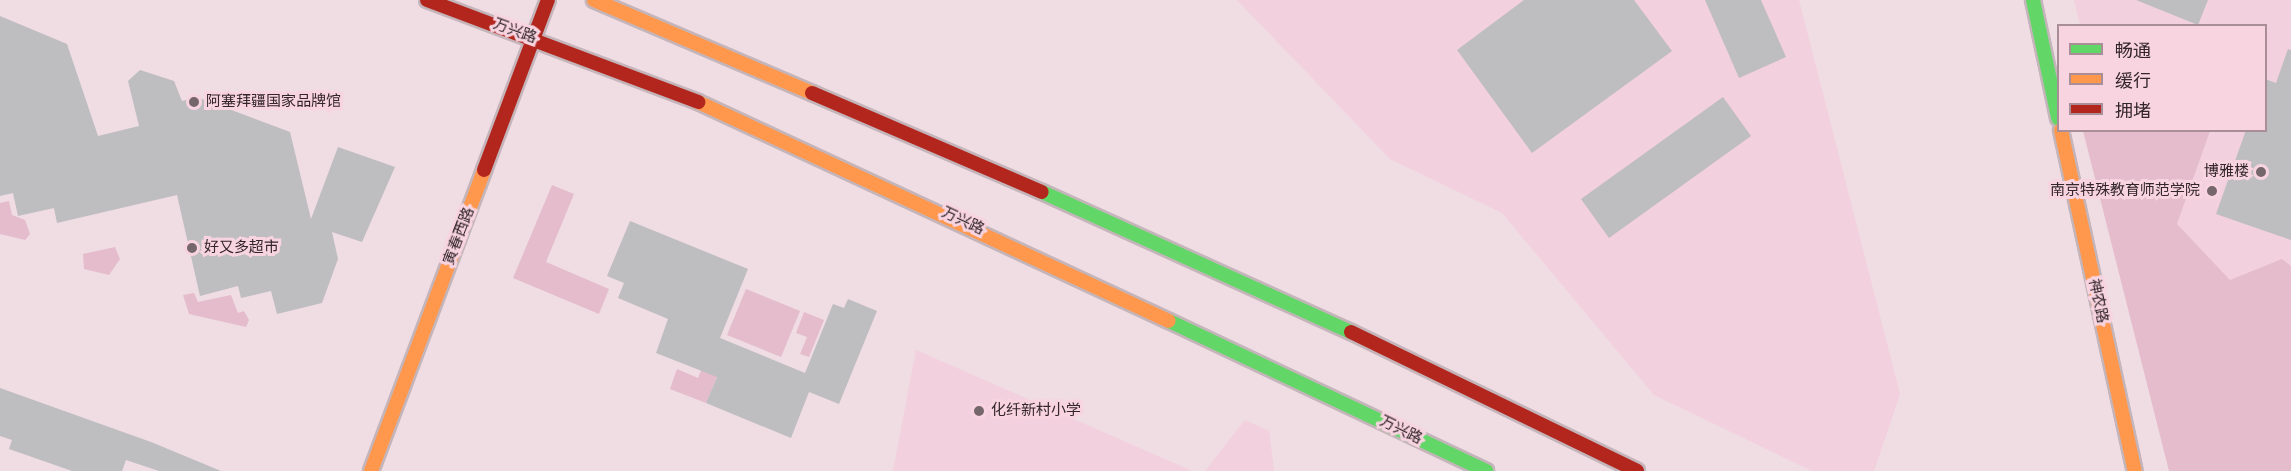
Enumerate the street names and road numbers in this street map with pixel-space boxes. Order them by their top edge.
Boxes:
street label: 万兴路 [491,15,539,47]
street label: 万兴路 [939,203,987,239]
street label: 寅春西路 [440,205,478,267]
street label: 神农路 [2085,277,2111,325]
street label: 万兴路 [1377,412,1425,448]

